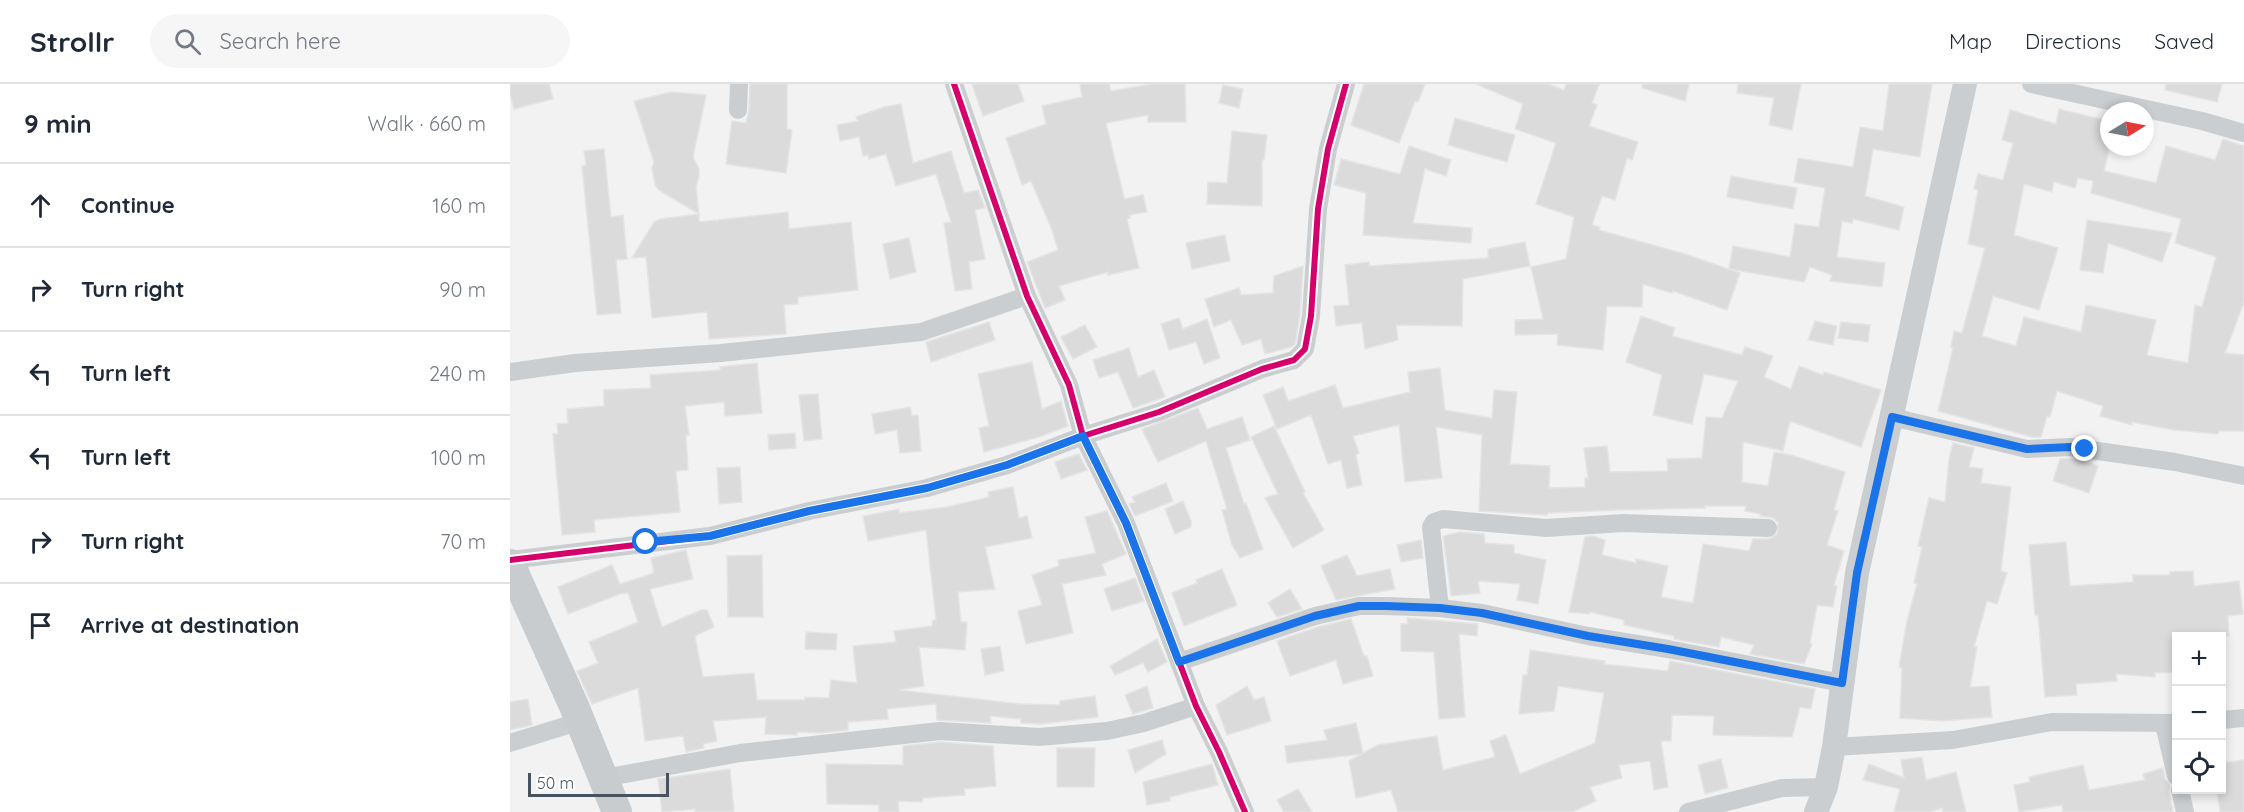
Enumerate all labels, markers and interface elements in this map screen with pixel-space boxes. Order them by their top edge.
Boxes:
search box [150,14,570,68]
text: Strollr [30,24,114,59]
icon: search [171,25,204,58]
text: Search here [219,27,341,55]
text: Map [1949,28,1992,54]
text: Directions [2025,28,2121,54]
text: Saved [2154,28,2214,54]
north arrow [2100,102,2154,156]
text: 9 min [24,107,92,140]
text: Walk · 660 m [368,111,486,136]
icon: ahead [24,189,57,222]
text: Continue [81,191,175,219]
text: 160 m [432,193,486,218]
icon: right [24,273,57,306]
text: Turn right [81,275,185,303]
text: 90 m [439,277,486,302]
icon: left [24,357,57,390]
text: Turn left [81,359,171,387]
text: 240 m [429,361,486,386]
route end [2071,435,2097,461]
icon: left [24,441,57,474]
text: Turn left [81,443,171,471]
text: 100 m [431,445,486,470]
icon: right [24,525,57,558]
text: Turn right [81,527,185,555]
route start [632,528,658,554]
text: 70 m [440,529,486,554]
icon: arrive [24,609,57,642]
text: Arrive at destination [81,611,299,639]
map controls [2172,632,2226,794]
button: + [2172,632,2226,686]
button: − [2172,686,2226,740]
button: locate [2172,740,2226,794]
scale bar [528,770,669,798]
text: 50 m [537,773,574,793]

